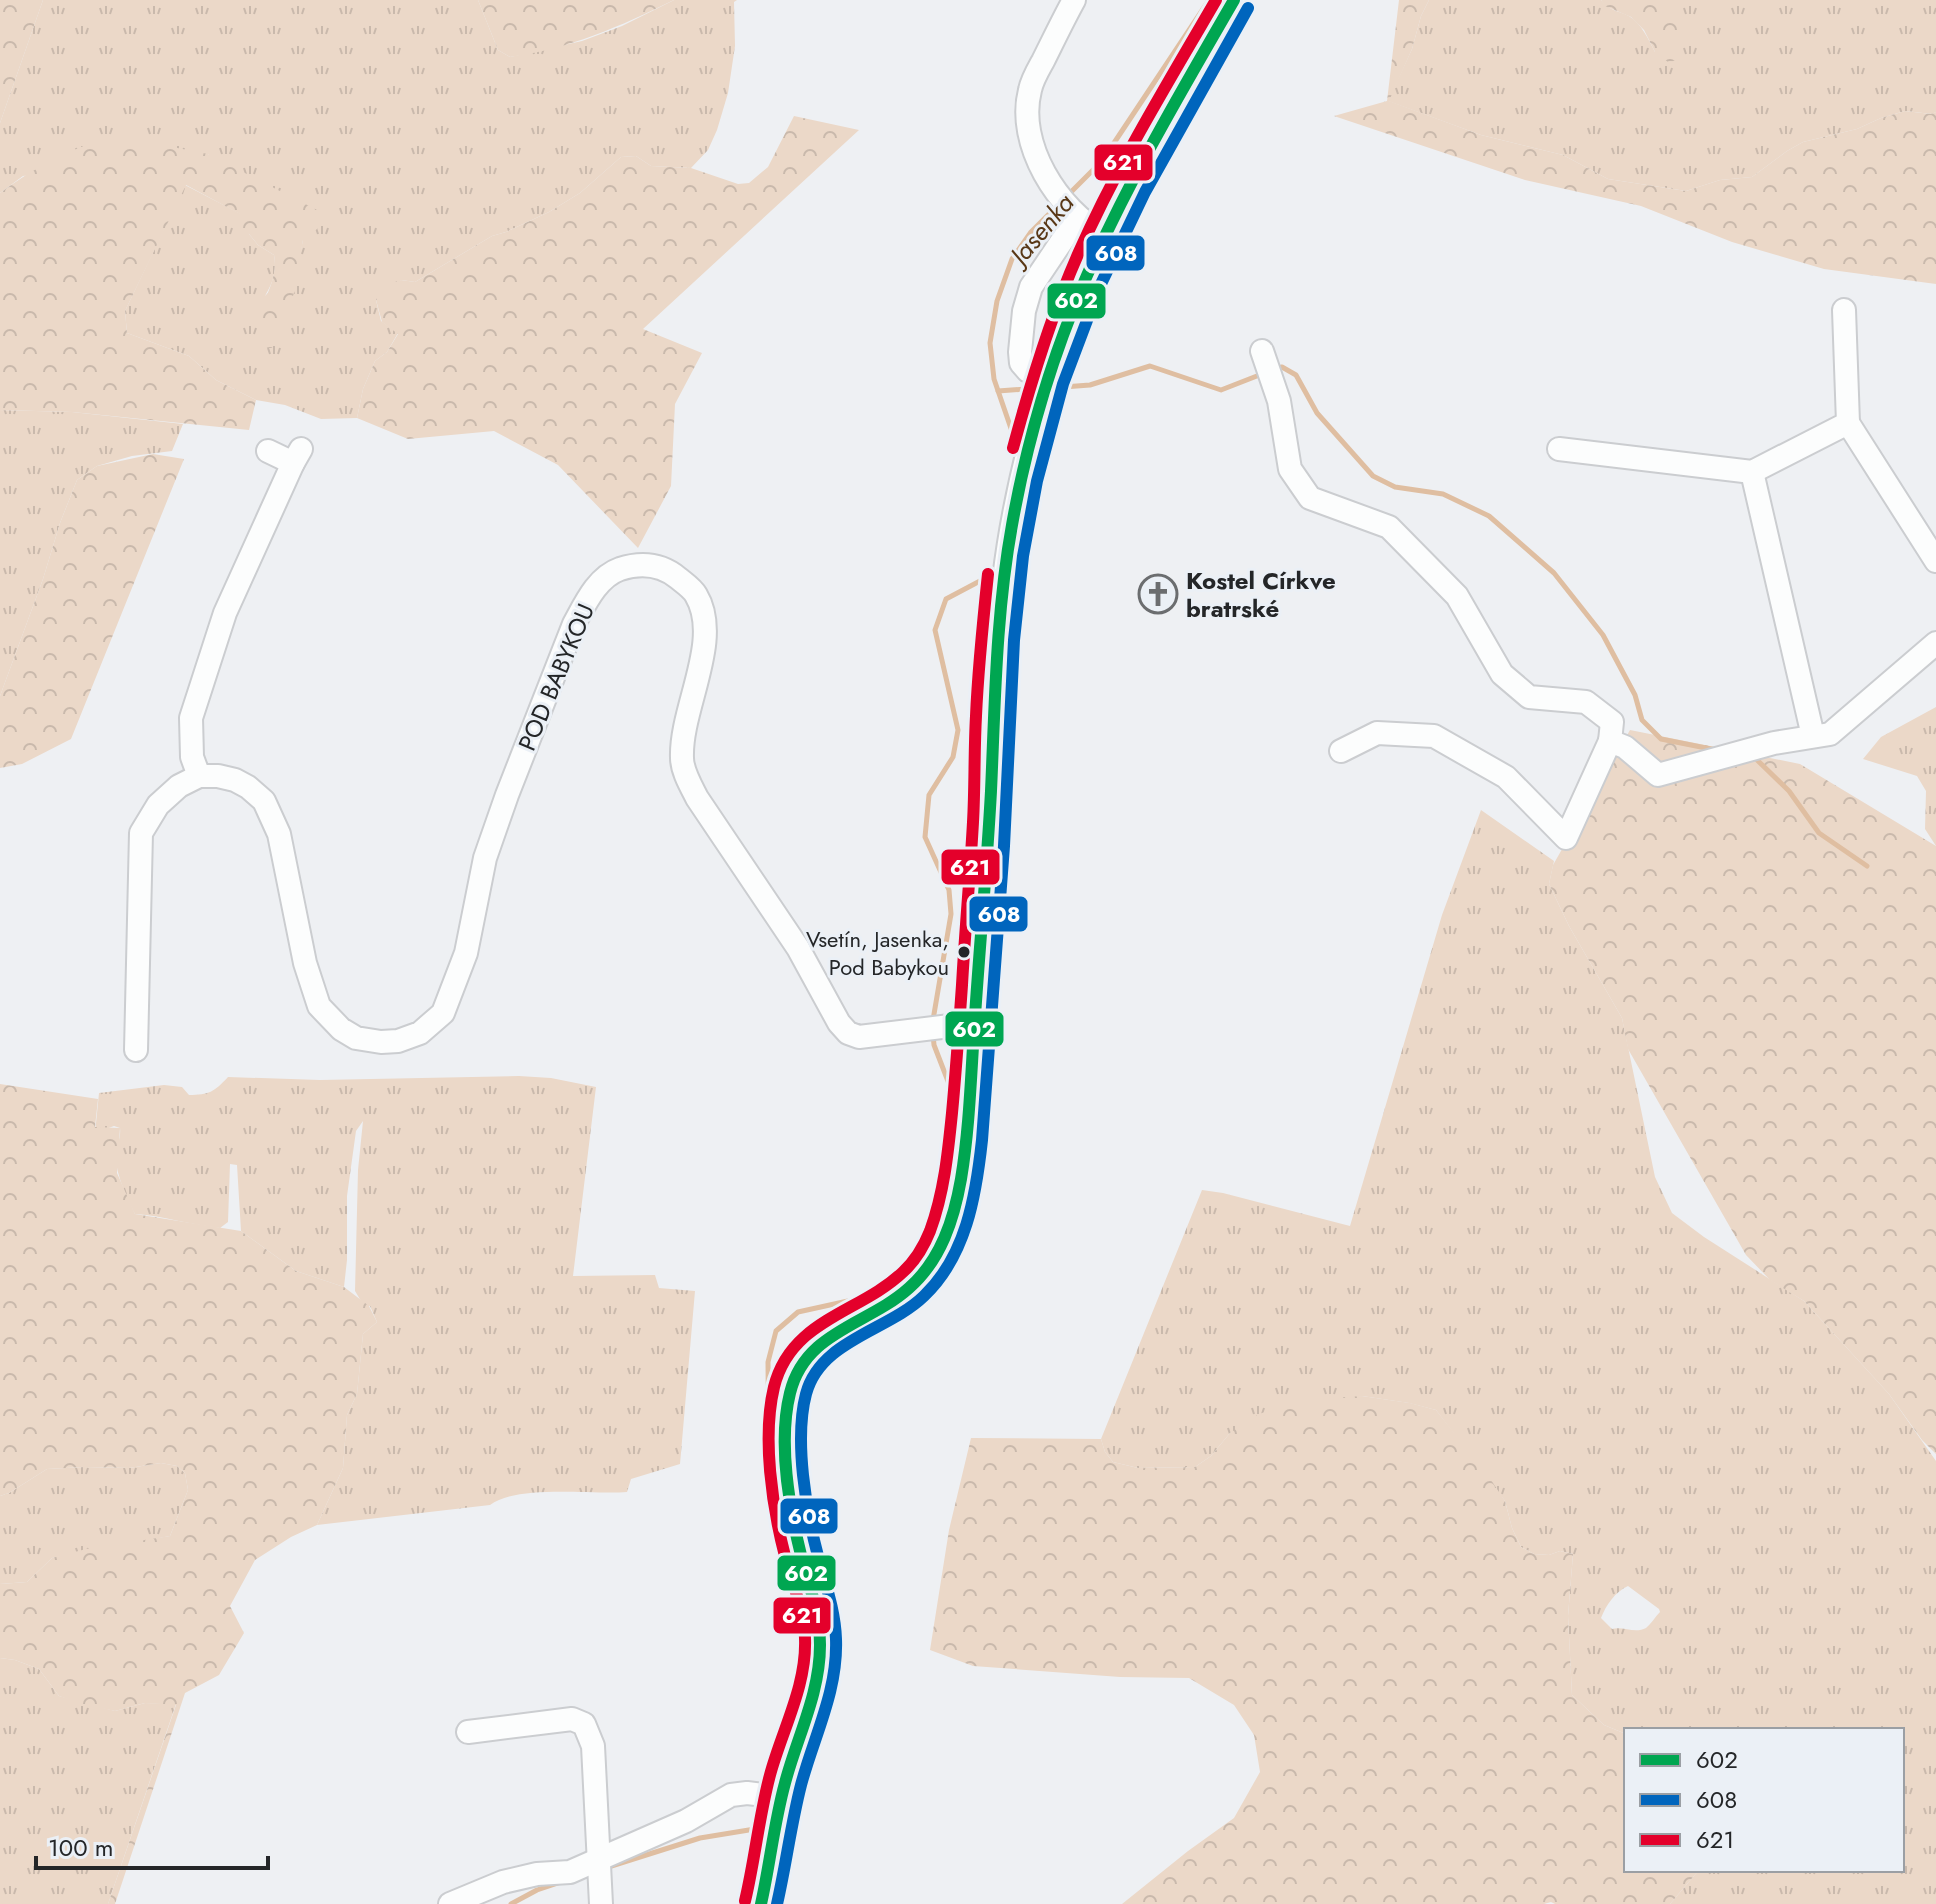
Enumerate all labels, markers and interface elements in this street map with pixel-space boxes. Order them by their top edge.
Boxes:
line badge: 621 [1093,143,1154,182]
text: 621 [1103,146,1143,178]
water label: Jasenka [998,185,1083,277]
line badge: 608 [1085,234,1146,272]
text: 608 [1094,237,1138,269]
line badge: 602 [1046,282,1107,320]
text: 602 [1054,284,1098,316]
place label: Kostel Církve bratrské [1186,563,1336,626]
church icon: Kostel Církve bratrské [1137,573,1179,615]
street label: POD BABYKOU [509,598,603,756]
line badge: 621 [940,848,1001,886]
text: 621 [950,851,990,883]
line badge: 608 [968,895,1029,933]
text: 608 [977,898,1021,930]
place label: Vsetín, Jasenka, Pod Babykou [806,923,949,983]
marker: Vsetín, Jasenka, Pod Babykou [956,944,972,960]
line badge: 602 [944,1010,1005,1048]
text: 602 [952,1013,996,1045]
line badge: 608 [779,1497,839,1535]
text: 608 [787,1500,831,1532]
line badge: 602 [776,1554,837,1592]
text: 602 [784,1557,828,1589]
line badge: 621 [772,1596,832,1635]
text: 621 [782,1599,822,1631]
legend [1624,1728,1904,1872]
text: 602 [1696,1742,1738,1777]
text: 608 [1696,1782,1737,1817]
scale bar [36,1820,268,1870]
text: 621 [1696,1822,1734,1857]
text: 100 m [48,1830,114,1865]

